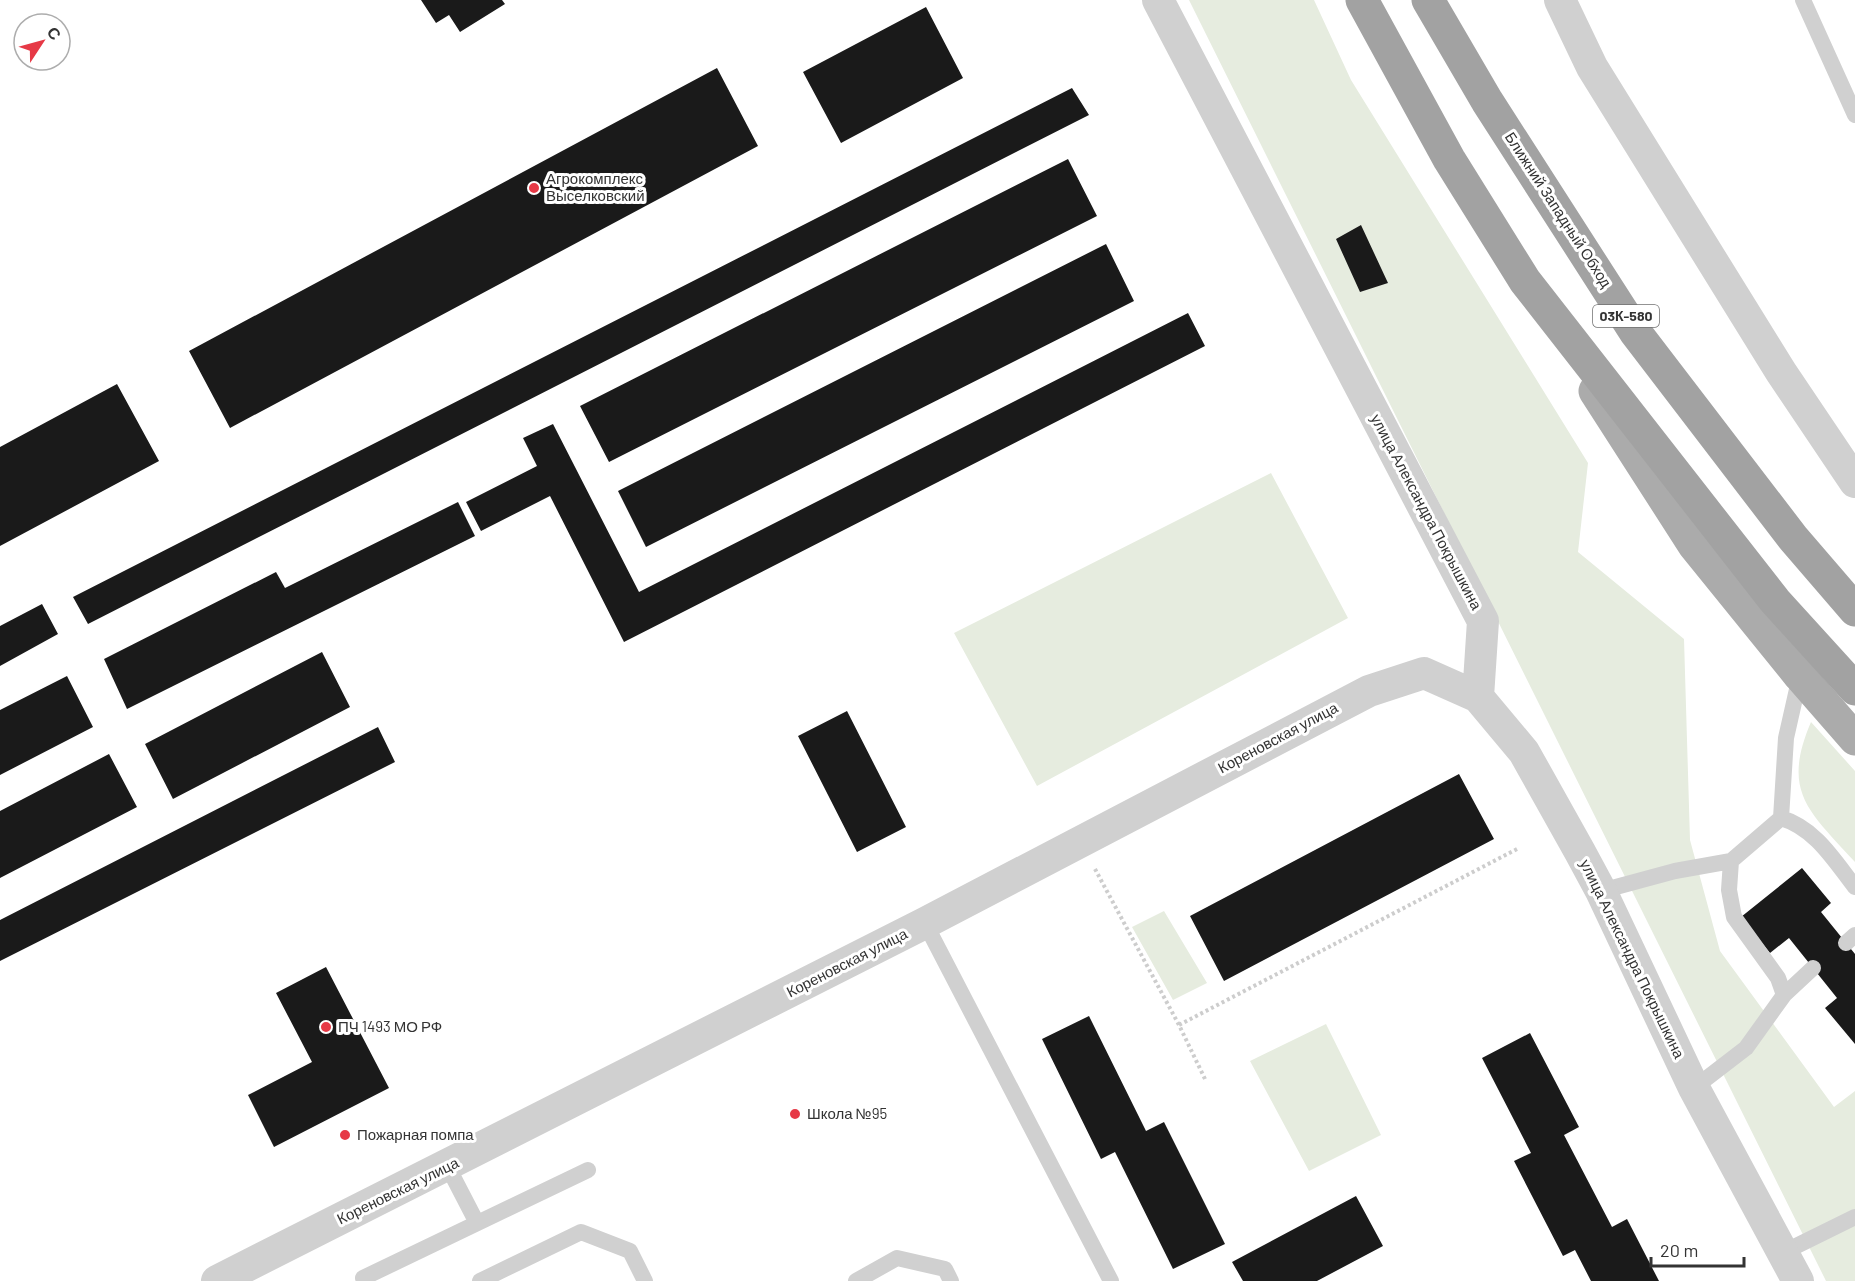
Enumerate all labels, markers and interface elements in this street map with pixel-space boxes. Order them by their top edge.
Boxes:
north arrow [12,12,72,72]
text: С [43,23,66,44]
street label: Ближний Западный Обход [1502,128,1616,291]
place label: Агрокомплекс Выселковский [546,169,645,204]
marker: Агрокомплекс Выселковский [527,181,541,195]
road number: 03К-580 [1593,305,1659,327]
street label: улица Александра Покрышкина [1368,411,1487,613]
street label: Кореновская улица [1214,698,1341,776]
street label: улица Александра Покрышкина [1577,856,1689,1062]
street label: Кореновская улица [783,924,911,1000]
place label: ПЧ 1493 МО РФ [338,1017,442,1035]
marker: ПЧ 1493 МО РФ [319,1020,333,1034]
place label: Школа №95 [807,1104,887,1122]
marker: Школа №95 [788,1107,802,1121]
place label: Пожарная помпа [357,1125,474,1143]
marker: Пожарная помпа [338,1128,352,1142]
street label: Кореновская улица [334,1153,462,1227]
scale bar [1651,1230,1744,1268]
text: 20 m [1660,1239,1698,1261]

